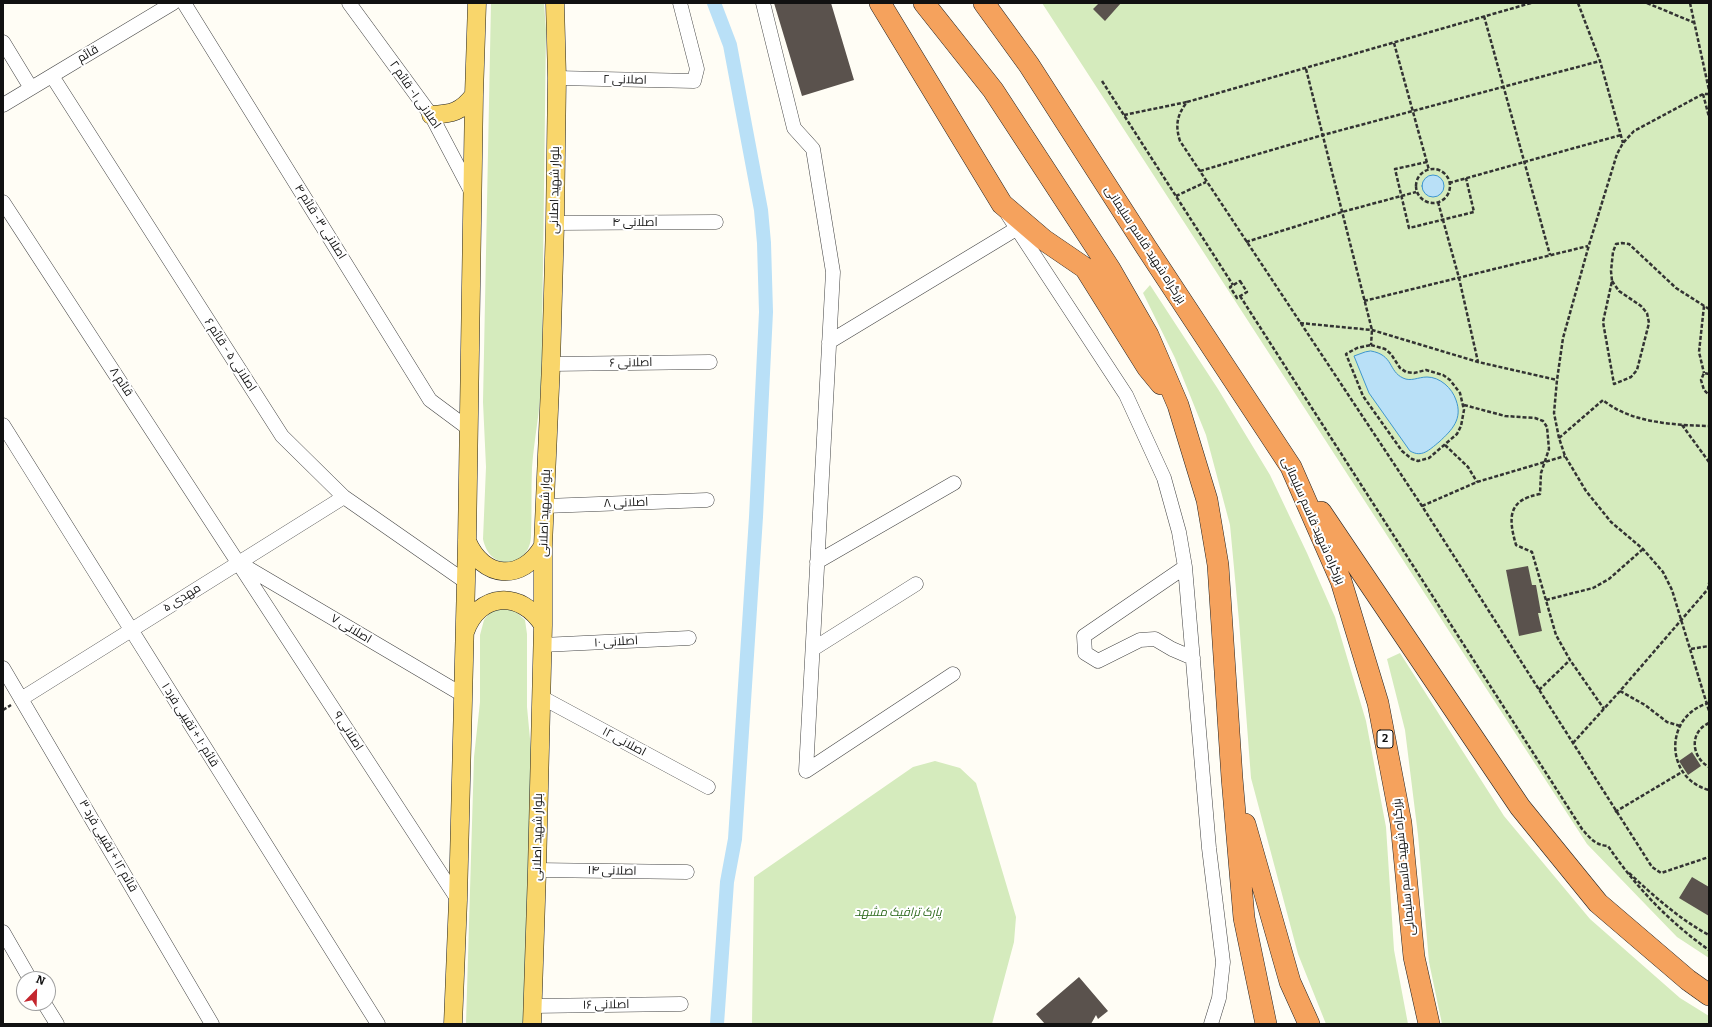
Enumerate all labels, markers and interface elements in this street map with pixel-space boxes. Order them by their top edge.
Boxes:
street label: قائم [75,42,101,66]
street label: اصلانی ۱- قائم ۲ [386,58,444,132]
street label: اصلانی ۲ [603,72,647,88]
street label: بلوار شهید اصلانی [547,146,563,234]
street label: اصلانی ۳- قائم ۴ [291,182,349,262]
street label: بزرگراه شهید قاسم سلیمانی [1101,183,1189,307]
street label: اصلانی ۴ [612,216,658,230]
street label: اصلانی ۵ - قائم ۶ [201,316,259,394]
street label: اصلانی ۶ [609,355,653,371]
street label: قائم ۸ [106,365,136,399]
street label: بزرگراه شهید قاسم سلیمانی [1278,455,1348,587]
street label: بلوار شهید اصلانی [536,469,554,557]
street label: اصلانی ۸ [603,495,649,511]
street label: مهدی ۵ [160,581,204,615]
street label: اصلانی ۷ [328,611,374,647]
street label: اصلانی ۱۰ [594,634,638,650]
street label: قائم ۱۰ + تقیبی فرد ۱ [158,680,222,770]
street label: اصلانی ۹ [330,709,366,753]
street label: اصلانی ۱۲ [600,725,648,759]
road number: 2 [1377,730,1393,748]
street label: بلوار شهید اصلانی [530,793,546,881]
street label: قائم ۱۲ + نقیبی فرد ۳ [76,797,140,895]
street label: بزرگراه شهید قاسم سلیمانی [1390,798,1418,936]
street label: اصلانی ۱۴ [587,863,637,879]
park label: پارک ترافیک مشهد [855,906,941,920]
north arrow [16,971,56,1011]
text: N [34,973,47,988]
street label: اصلانی ۱۶ [582,997,630,1013]

